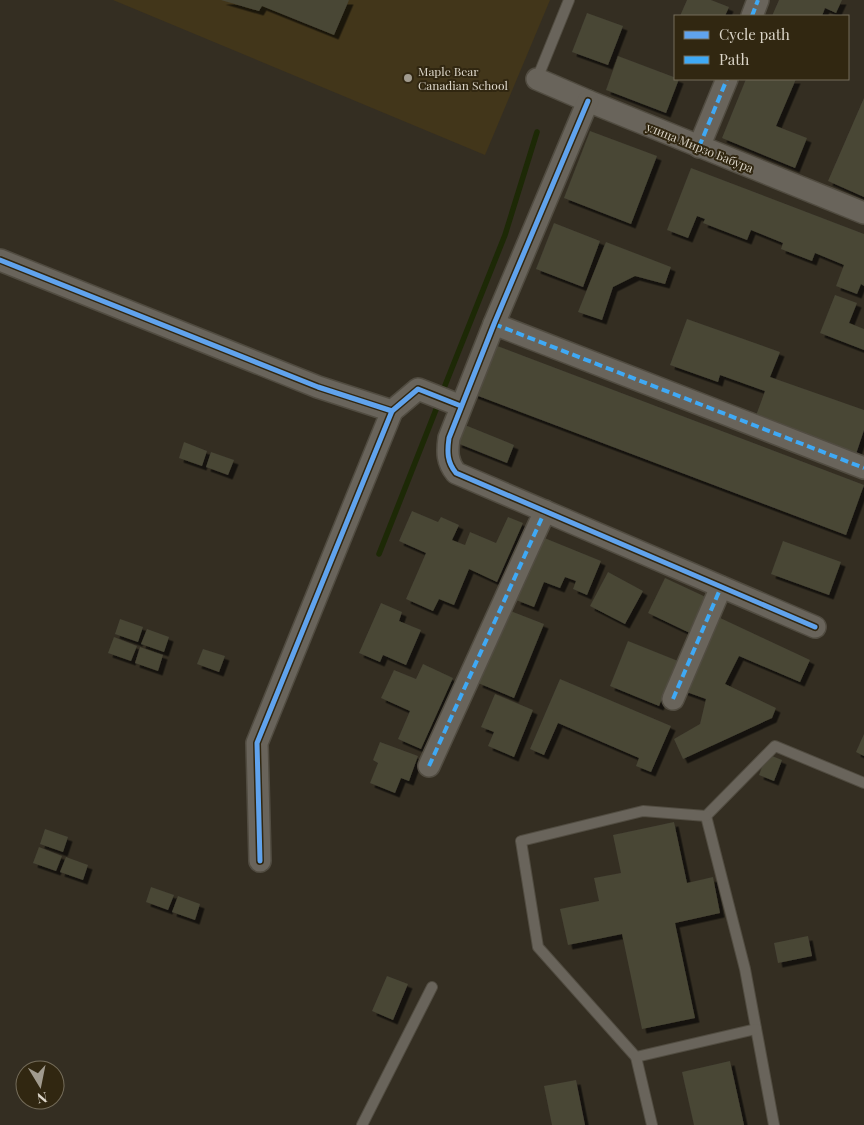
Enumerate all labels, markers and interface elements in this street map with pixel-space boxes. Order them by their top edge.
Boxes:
legend [674,15,849,80]
text: Cycle path [719,24,790,44]
text: Path [719,49,749,69]
place label: Maple Bear Canadian School [418,63,508,93]
marker: Maple Bear Canadian School [402,72,414,84]
street label: улица Мирзо Бабура [643,118,756,176]
north arrow [15,1060,65,1110]
text: N [36,1088,49,1109]

